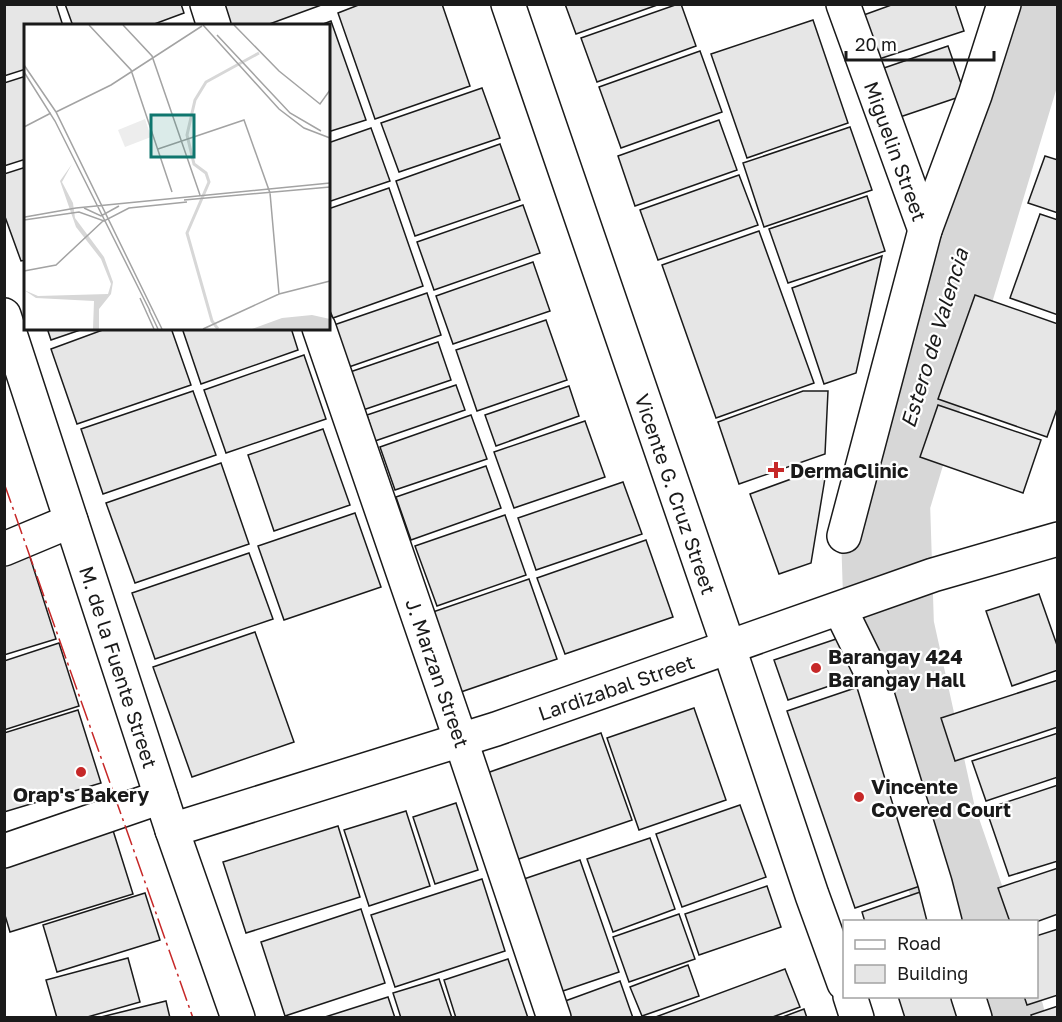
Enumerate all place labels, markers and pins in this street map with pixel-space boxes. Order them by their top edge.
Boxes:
place label: DermaClinic [790,458,908,482]
marker: DermaClinic [767,461,785,479]
place label: Barangay 424 Barangay Hall [828,644,966,691]
marker: Barangay 424 Barangay Hall [809,661,823,675]
marker: Orap's Bakery [74,765,88,779]
place label: Vincente Covered Court [871,774,1011,821]
place label: Orap's Bakery [13,782,149,806]
marker: Vincente Covered Court [852,790,866,804]

